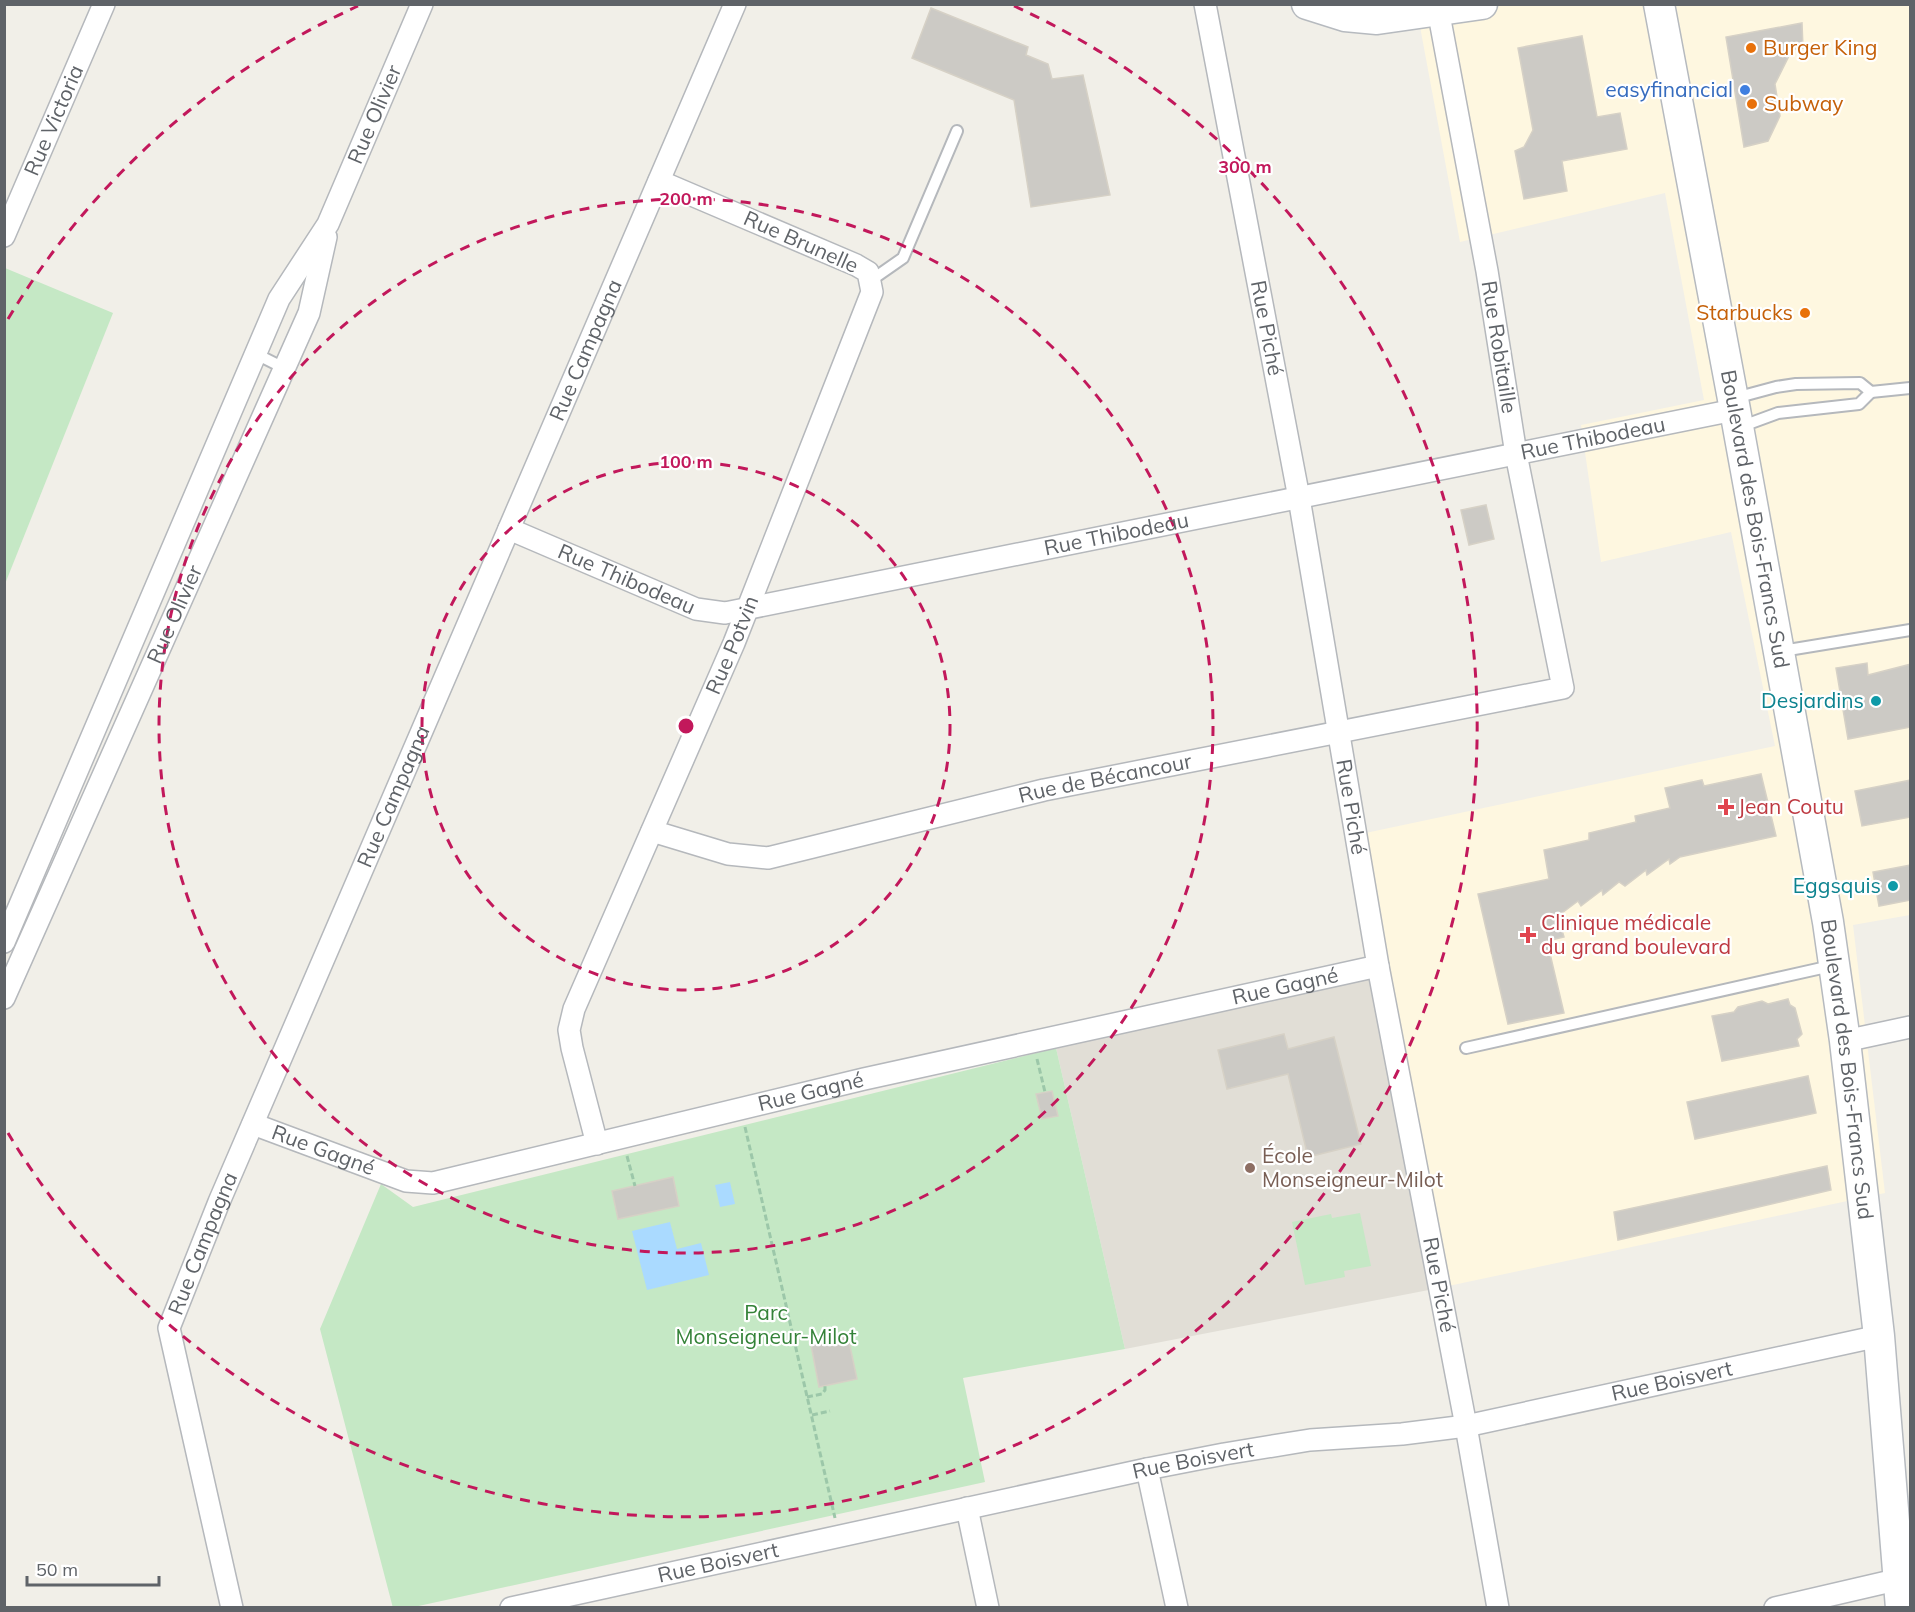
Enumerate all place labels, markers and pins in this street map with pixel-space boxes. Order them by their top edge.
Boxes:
place label: Burger King [1763,34,1877,60]
marker: Burger King [1744,41,1758,55]
place label: easyfinancial [1605,76,1733,102]
marker: easyfinancial [1738,83,1752,97]
place label: Subway [1764,90,1843,116]
marker: Subway [1745,97,1759,111]
place label: Starbucks [1696,299,1793,325]
marker: Starbucks [1798,306,1812,320]
place label: Desjardins [1761,687,1864,713]
marker: Desjardins [1869,694,1883,708]
centre of rings [676,716,696,736]
place label: Jean Coutu [1738,793,1844,819]
marker: Jean Coutu [1719,800,1733,814]
place label: Eggsquis [1793,872,1881,898]
marker: Eggsquis [1886,879,1900,893]
place label: Clinique médicale du grand boulevard [1541,909,1731,959]
marker: Clinique médicale du grand boulevard [1519,926,1537,944]
place label: École Monseigneur-Milot [1262,1142,1443,1192]
marker: École Monseigneur-Milot [1243,1161,1257,1175]

